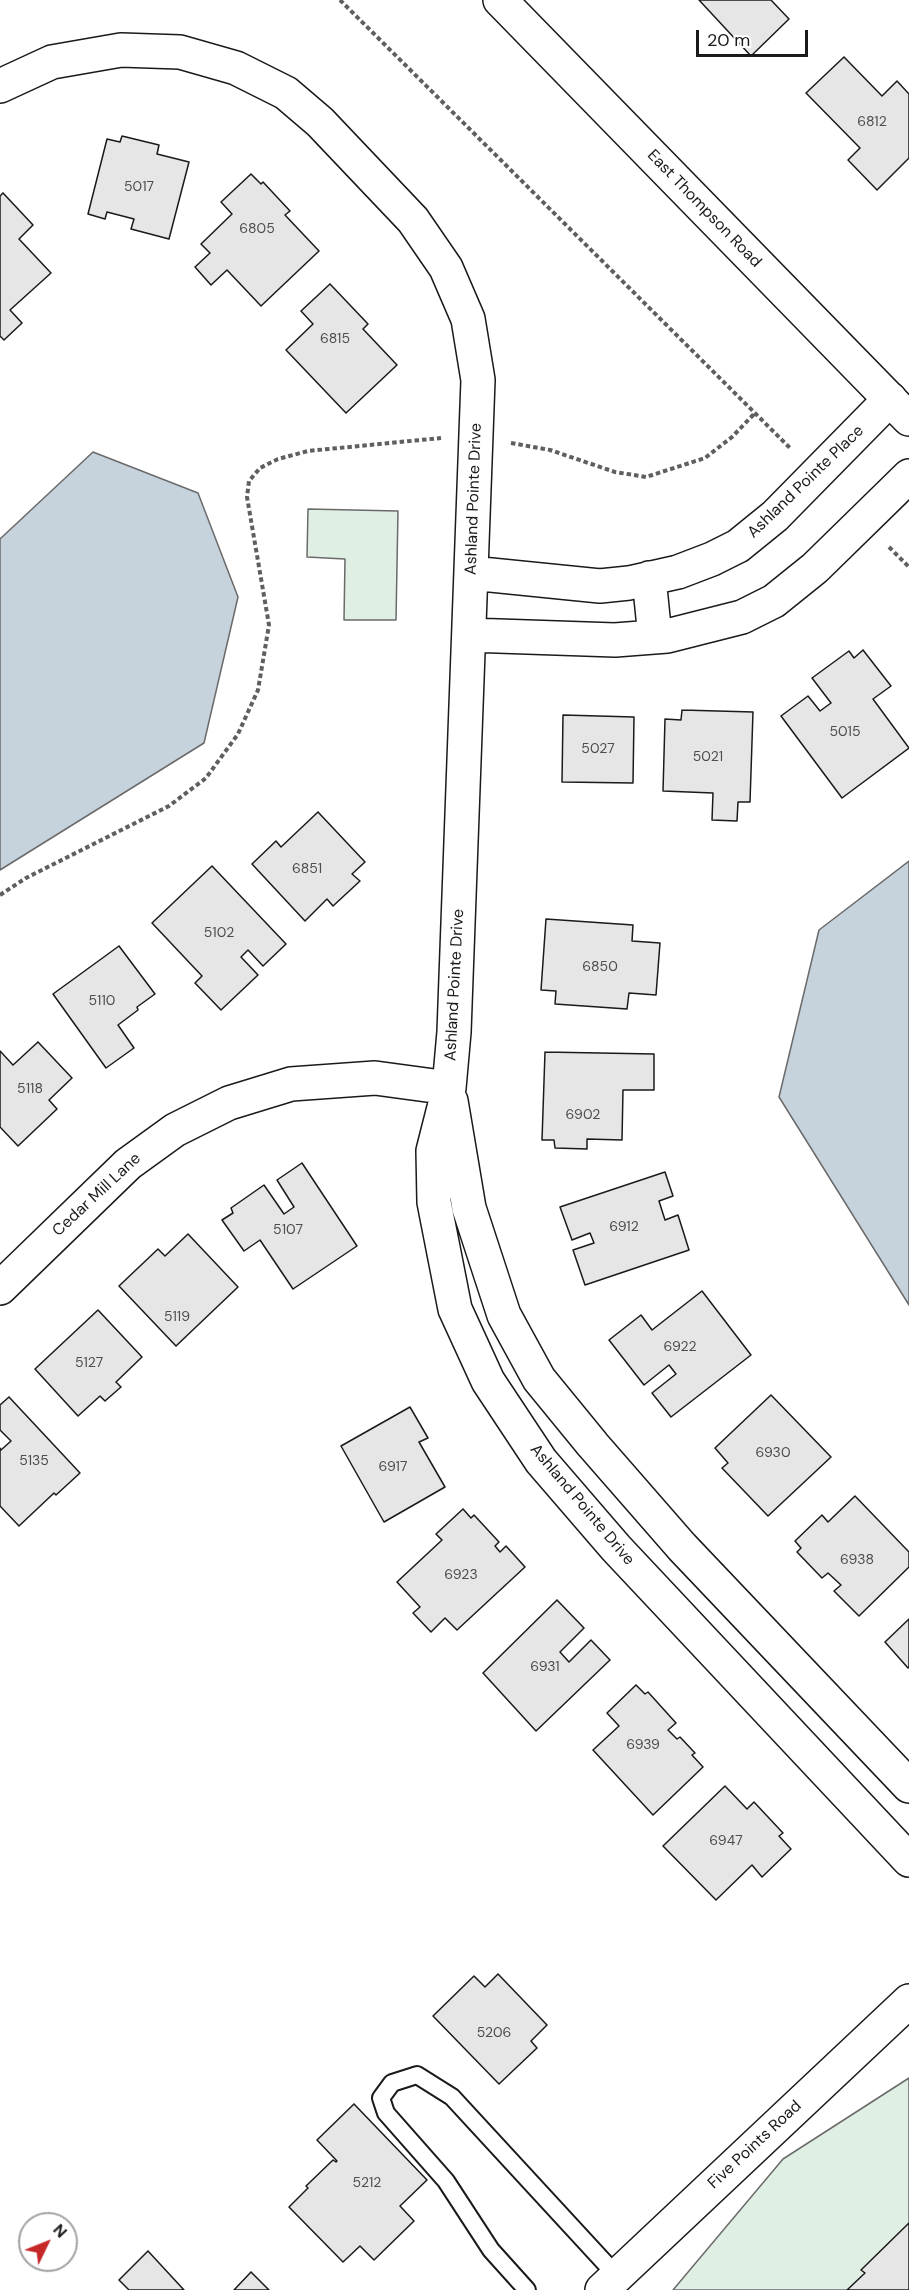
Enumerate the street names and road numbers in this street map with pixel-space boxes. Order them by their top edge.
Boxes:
street label: East Thompson Road [643,146,765,272]
street label: Ashland Pointe Place [744,422,868,542]
street label: Ashland Pointe Drive [462,423,486,575]
street label: Ashland Pointe Drive [441,908,469,1062]
street label: Cedar Mill Lane [49,1149,145,1241]
street label: Ashland Pointe Drive [526,1441,638,1569]
street label: Five Points Road [704,2097,806,2193]

